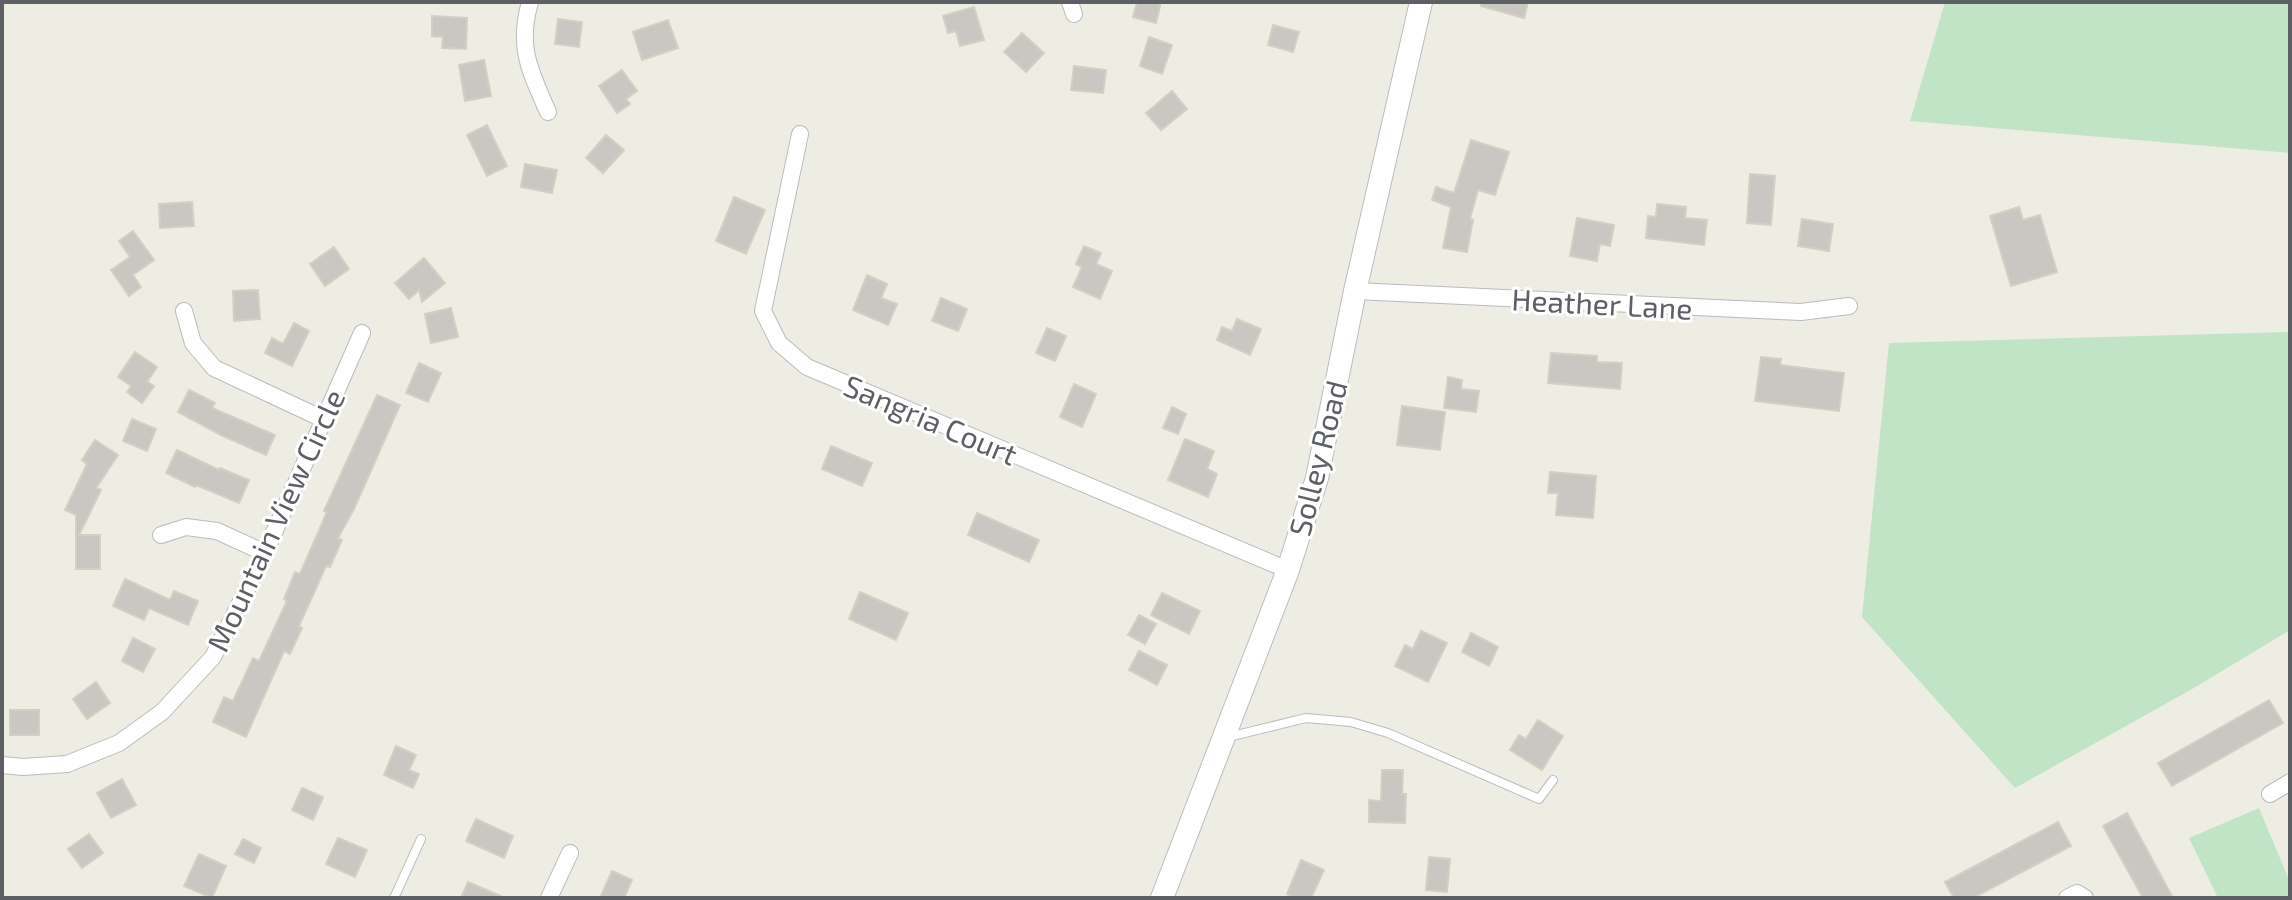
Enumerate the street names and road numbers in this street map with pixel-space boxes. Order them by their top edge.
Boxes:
street label: Heather Lane [1511,280,1693,326]
street label: Sangria Court [839,366,1023,472]
street label: Solley Road [1280,377,1354,539]
street label: Mountain View Circle [198,383,352,657]

